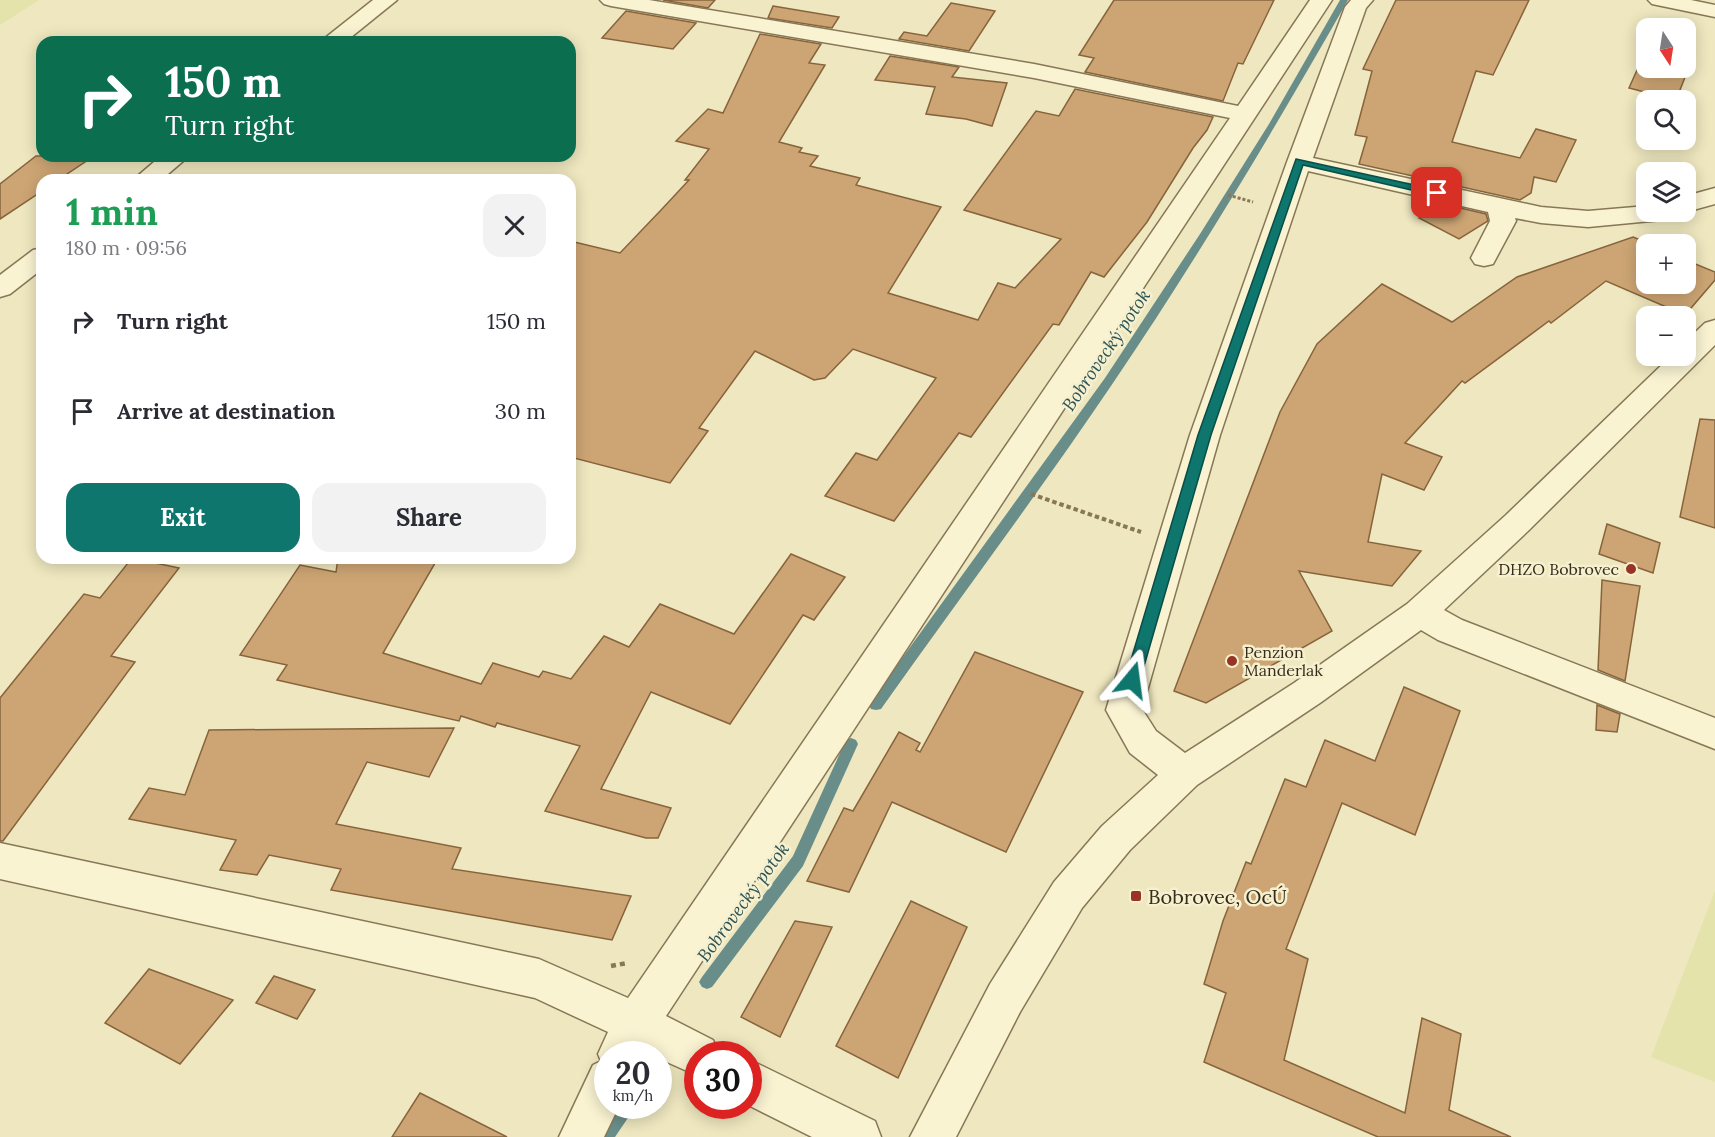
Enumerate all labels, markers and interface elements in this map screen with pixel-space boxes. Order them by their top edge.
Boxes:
north arrow [1636,18,1696,78]
map controls [1636,18,1696,366]
text: 150 m [165,55,281,109]
icon: right [66,60,144,138]
button: search [1636,90,1696,150]
text: Turn right [165,108,294,142]
button: layers [1636,162,1696,222]
pin [1411,167,1462,218]
icon: arrive [1420,176,1453,209]
text: 1 min [66,189,158,235]
button: close [483,194,546,257]
button: + [1636,234,1696,294]
text: 180 m · 09:56 [66,235,187,260]
water label: Bobrovecký potok [1057,285,1155,415]
icon: right [66,305,99,338]
button: − [1636,306,1696,366]
text: Turn right [117,307,228,335]
text: 150 m [487,307,546,335]
icon: arrive [66,395,99,428]
text: Arrive at destination [117,397,335,425]
text: 30 m [495,397,546,425]
button: Exit [66,483,300,552]
button: Share [312,483,546,552]
place label: DHZO Bobrovec [1498,559,1619,579]
marker: DHZO Bobrovec [1624,562,1638,576]
place label: Penzion Manderlak [1244,642,1323,680]
position arrow [1100,648,1164,712]
marker: Penzion Manderlak [1225,654,1239,668]
water label: Bobrovecký potok [692,838,794,966]
place label: Bobrovec, OcÚ [1148,884,1287,909]
marker: Bobrovec, OcÚ [1129,889,1143,903]
speed limit sign: 30 [684,1041,762,1119]
text: 20 [615,1054,651,1092]
text: km/h [613,1086,653,1105]

